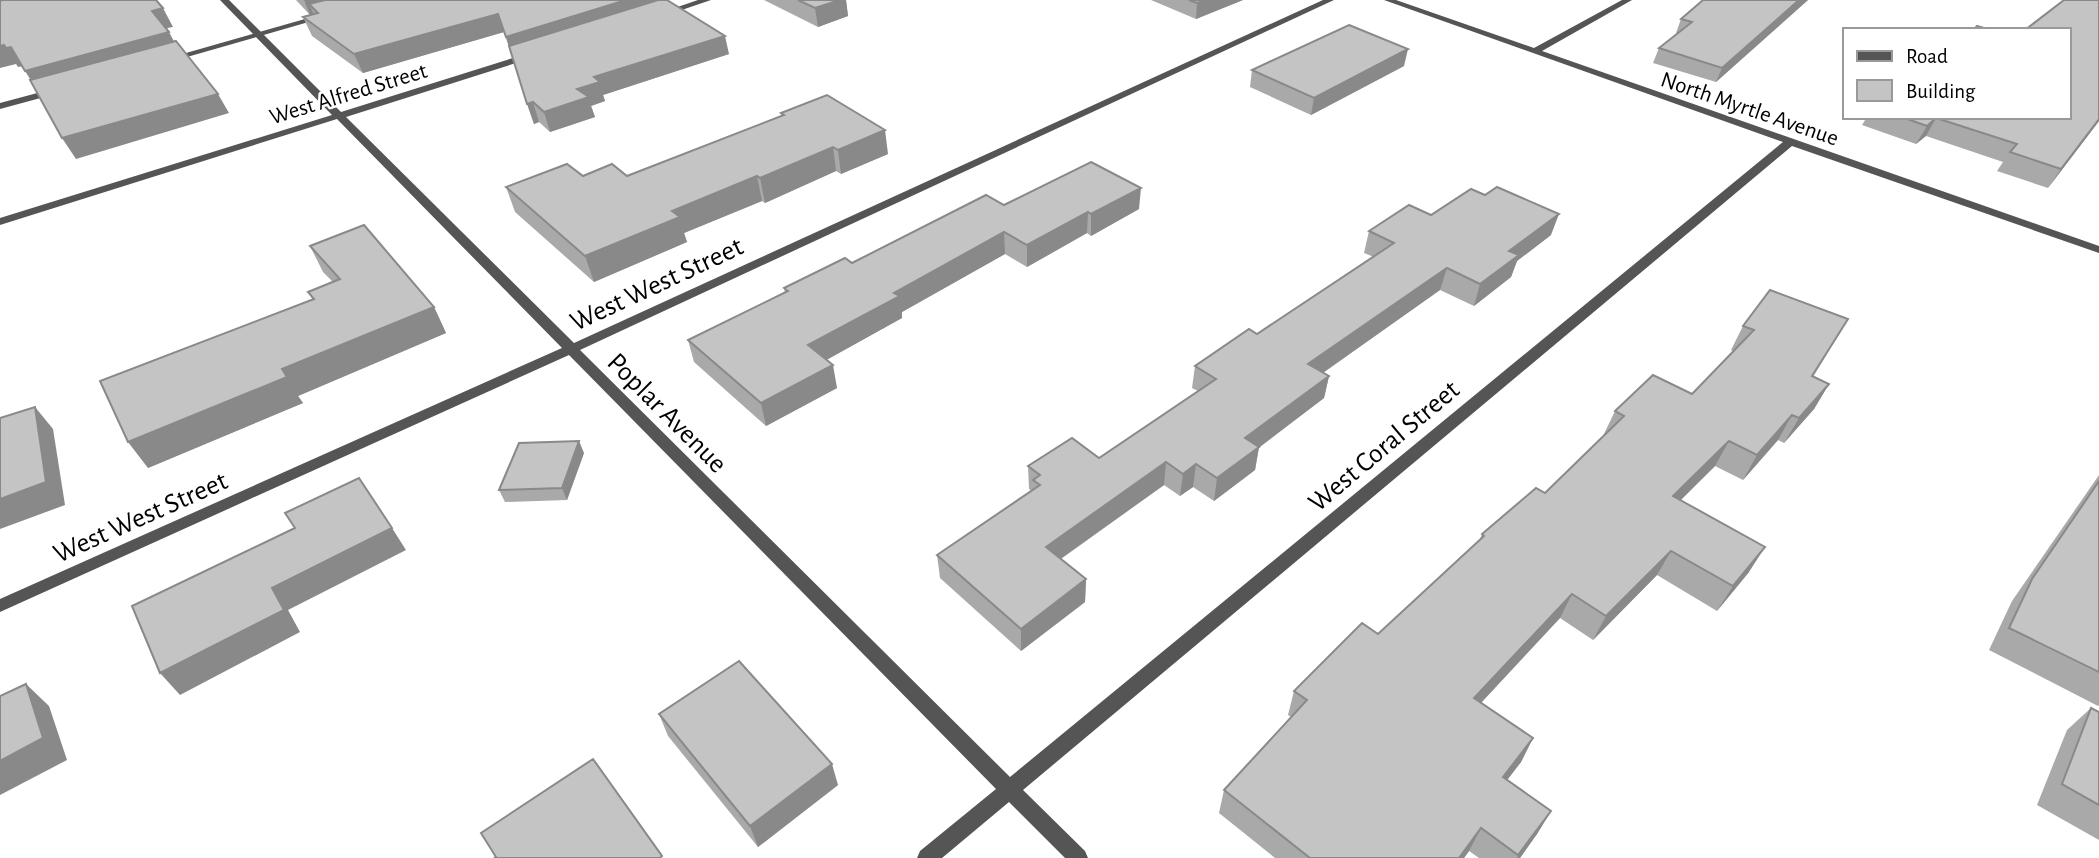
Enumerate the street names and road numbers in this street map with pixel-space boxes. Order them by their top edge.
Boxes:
street label: West Alfred Street [267,59,431,129]
street label: North Myrtle Avenue [1658,68,1841,151]
street label: West West Street [566,233,748,337]
street label: Poplar Avenue [601,348,732,479]
street label: West Coral Street [1304,376,1465,517]
street label: West West Street [50,467,232,569]

